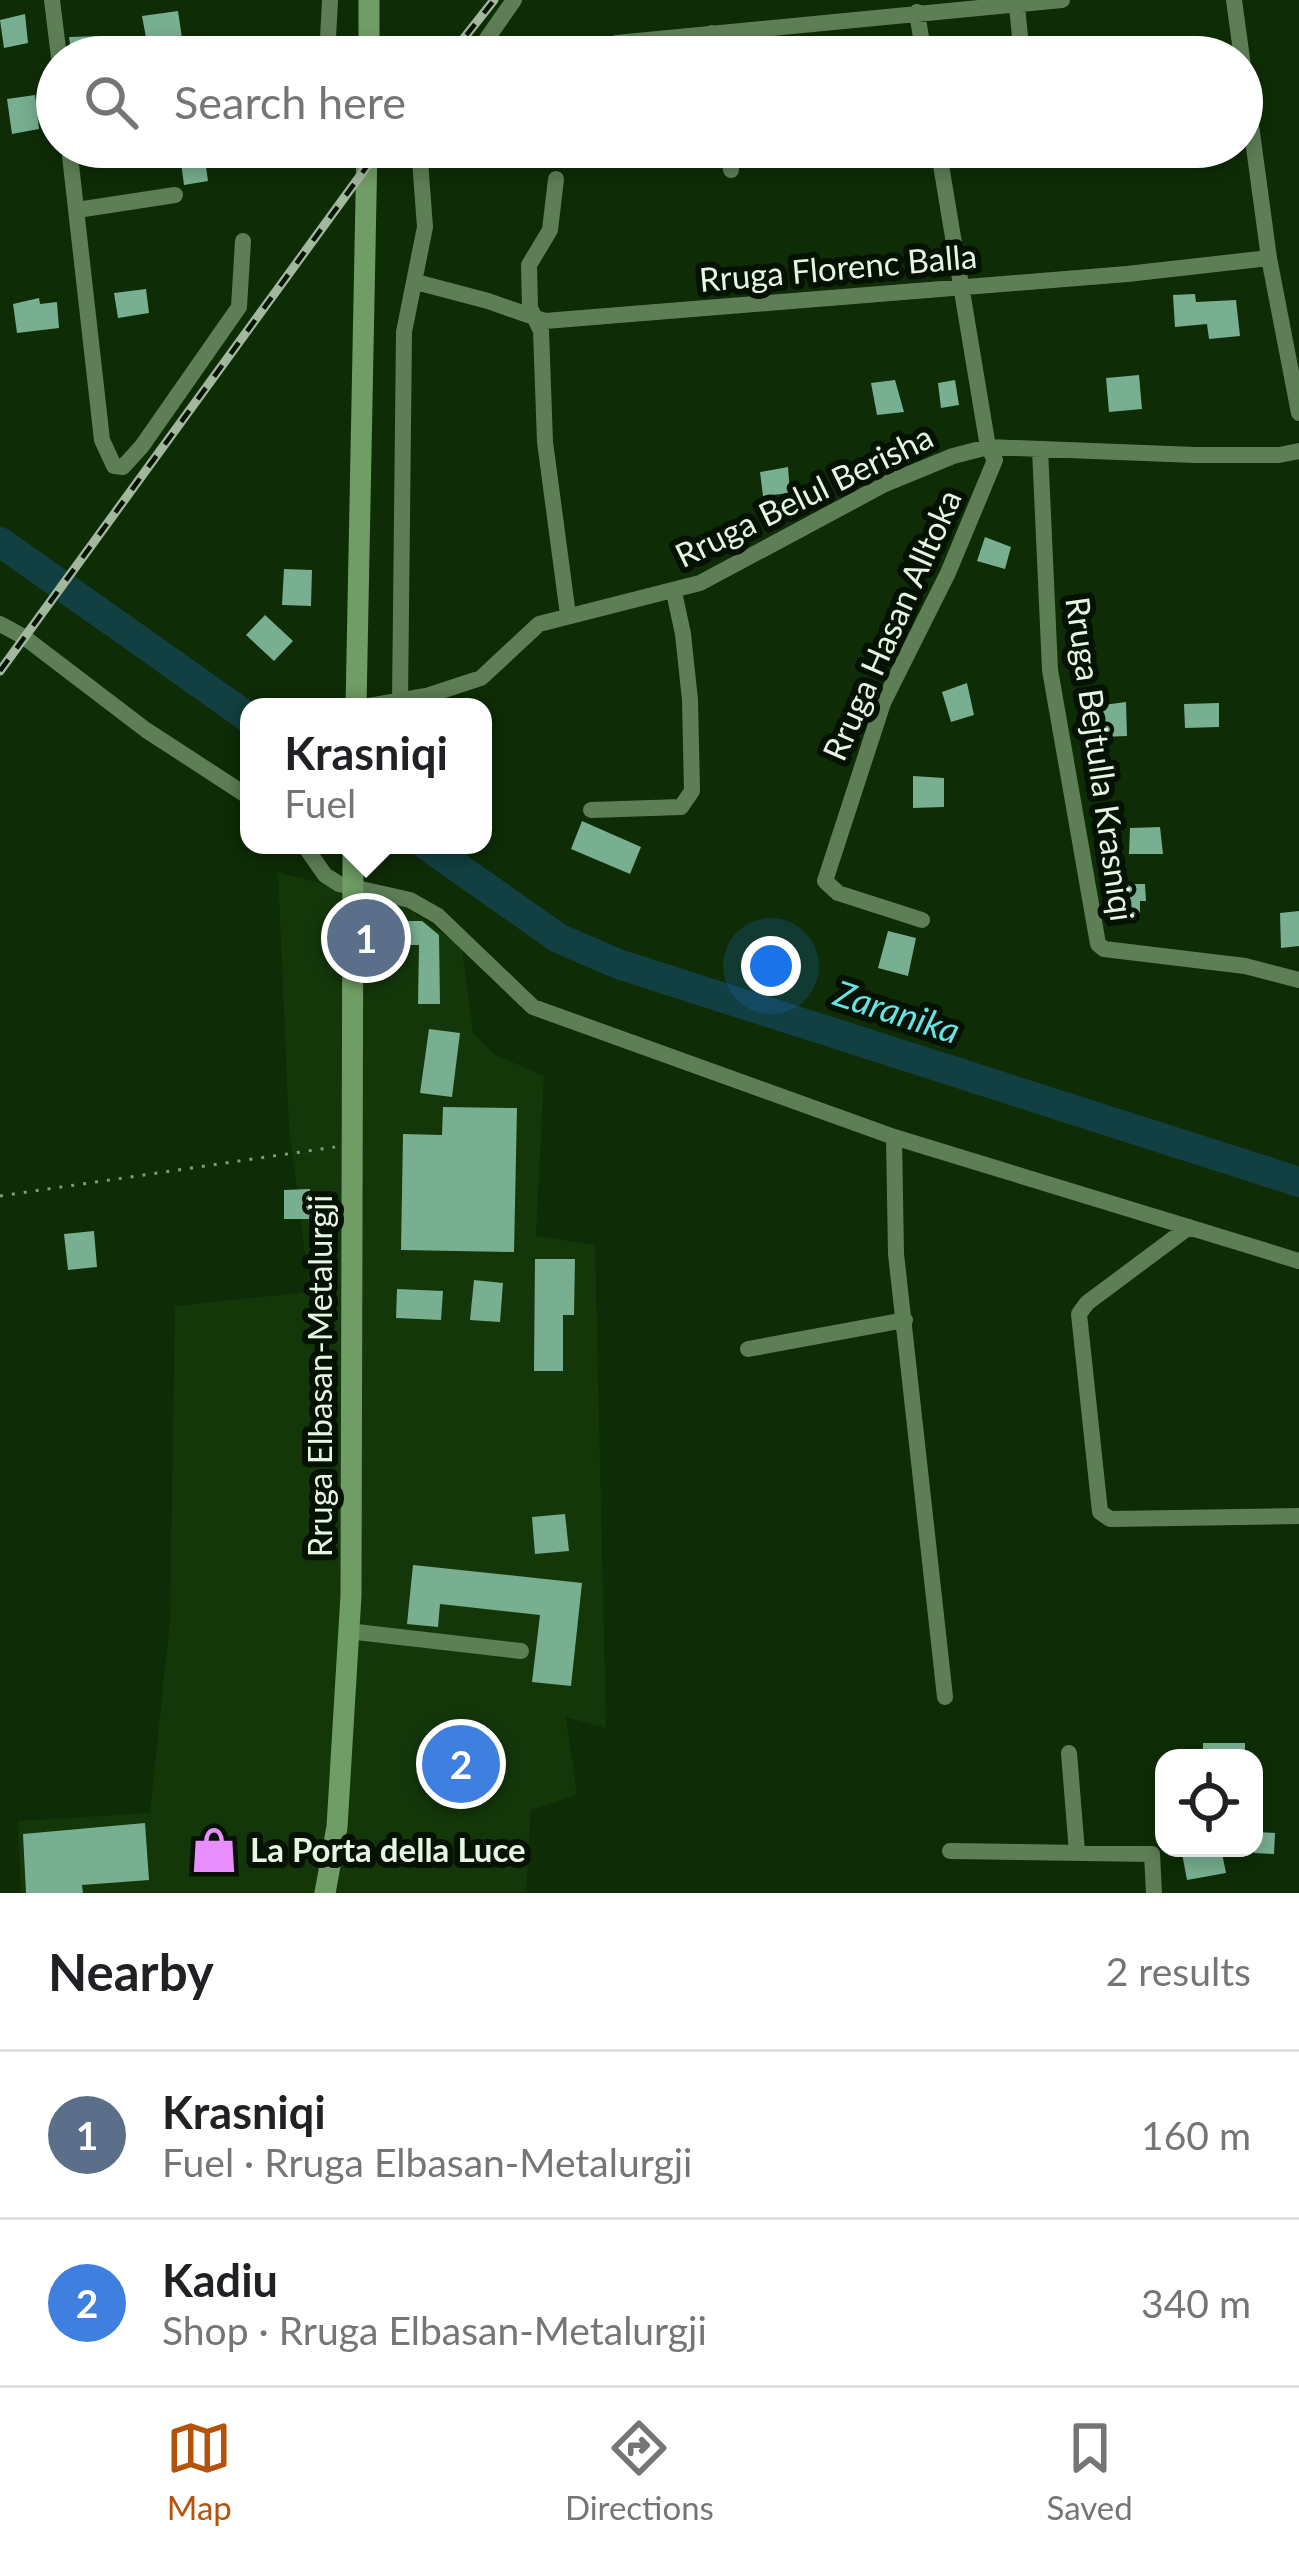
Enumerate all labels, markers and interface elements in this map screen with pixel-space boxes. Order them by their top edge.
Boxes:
search box [36,36,1263,168]
icon: search [78,69,144,135]
text: Search here [174,75,406,129]
street label: Rruga Florenc Balla [697,235,978,299]
street label: Rruga Belul Berisha [668,415,939,575]
street label: Rruga Hasan Alltoka [813,483,969,766]
street label: Rruga Bejtulla Krasniqi [1058,594,1144,924]
popup [240,698,492,854]
text: Krasniqi [284,726,448,780]
text: Fuel [284,780,356,826]
pin: 1 [327,893,405,983]
your location [741,936,801,996]
water label: Zaranika [828,970,966,1052]
street label: Rruga Elbasan-Metalurgji [299,1195,339,1557]
pin: 2 [422,1719,500,1809]
map controls [1155,1749,1263,1857]
button: locate [1155,1749,1263,1857]
shop icon: La Porta della Luce [189,1825,239,1875]
place label: La Porta della Luce [250,1829,526,1869]
text: Nearby [48,1941,214,2002]
text: 2 results [1106,1948,1251,1994]
text: Krasniqi [162,2085,326,2139]
text: 1 [76,2112,98,2158]
text: 160 m [1141,2112,1251,2158]
text: Fuel · Rruga Elbasan-Metalurgji [162,2139,692,2185]
text: Kadiu [162,2253,278,2307]
text: 2 [76,2280,98,2326]
text: 340 m [1141,2280,1251,2326]
text: Shop · Rruga Elbasan-Metalurgji [162,2307,707,2353]
tab: Map [166,2415,232,2527]
tab: Directions [565,2415,714,2527]
tab: Saved [1046,2415,1133,2527]

